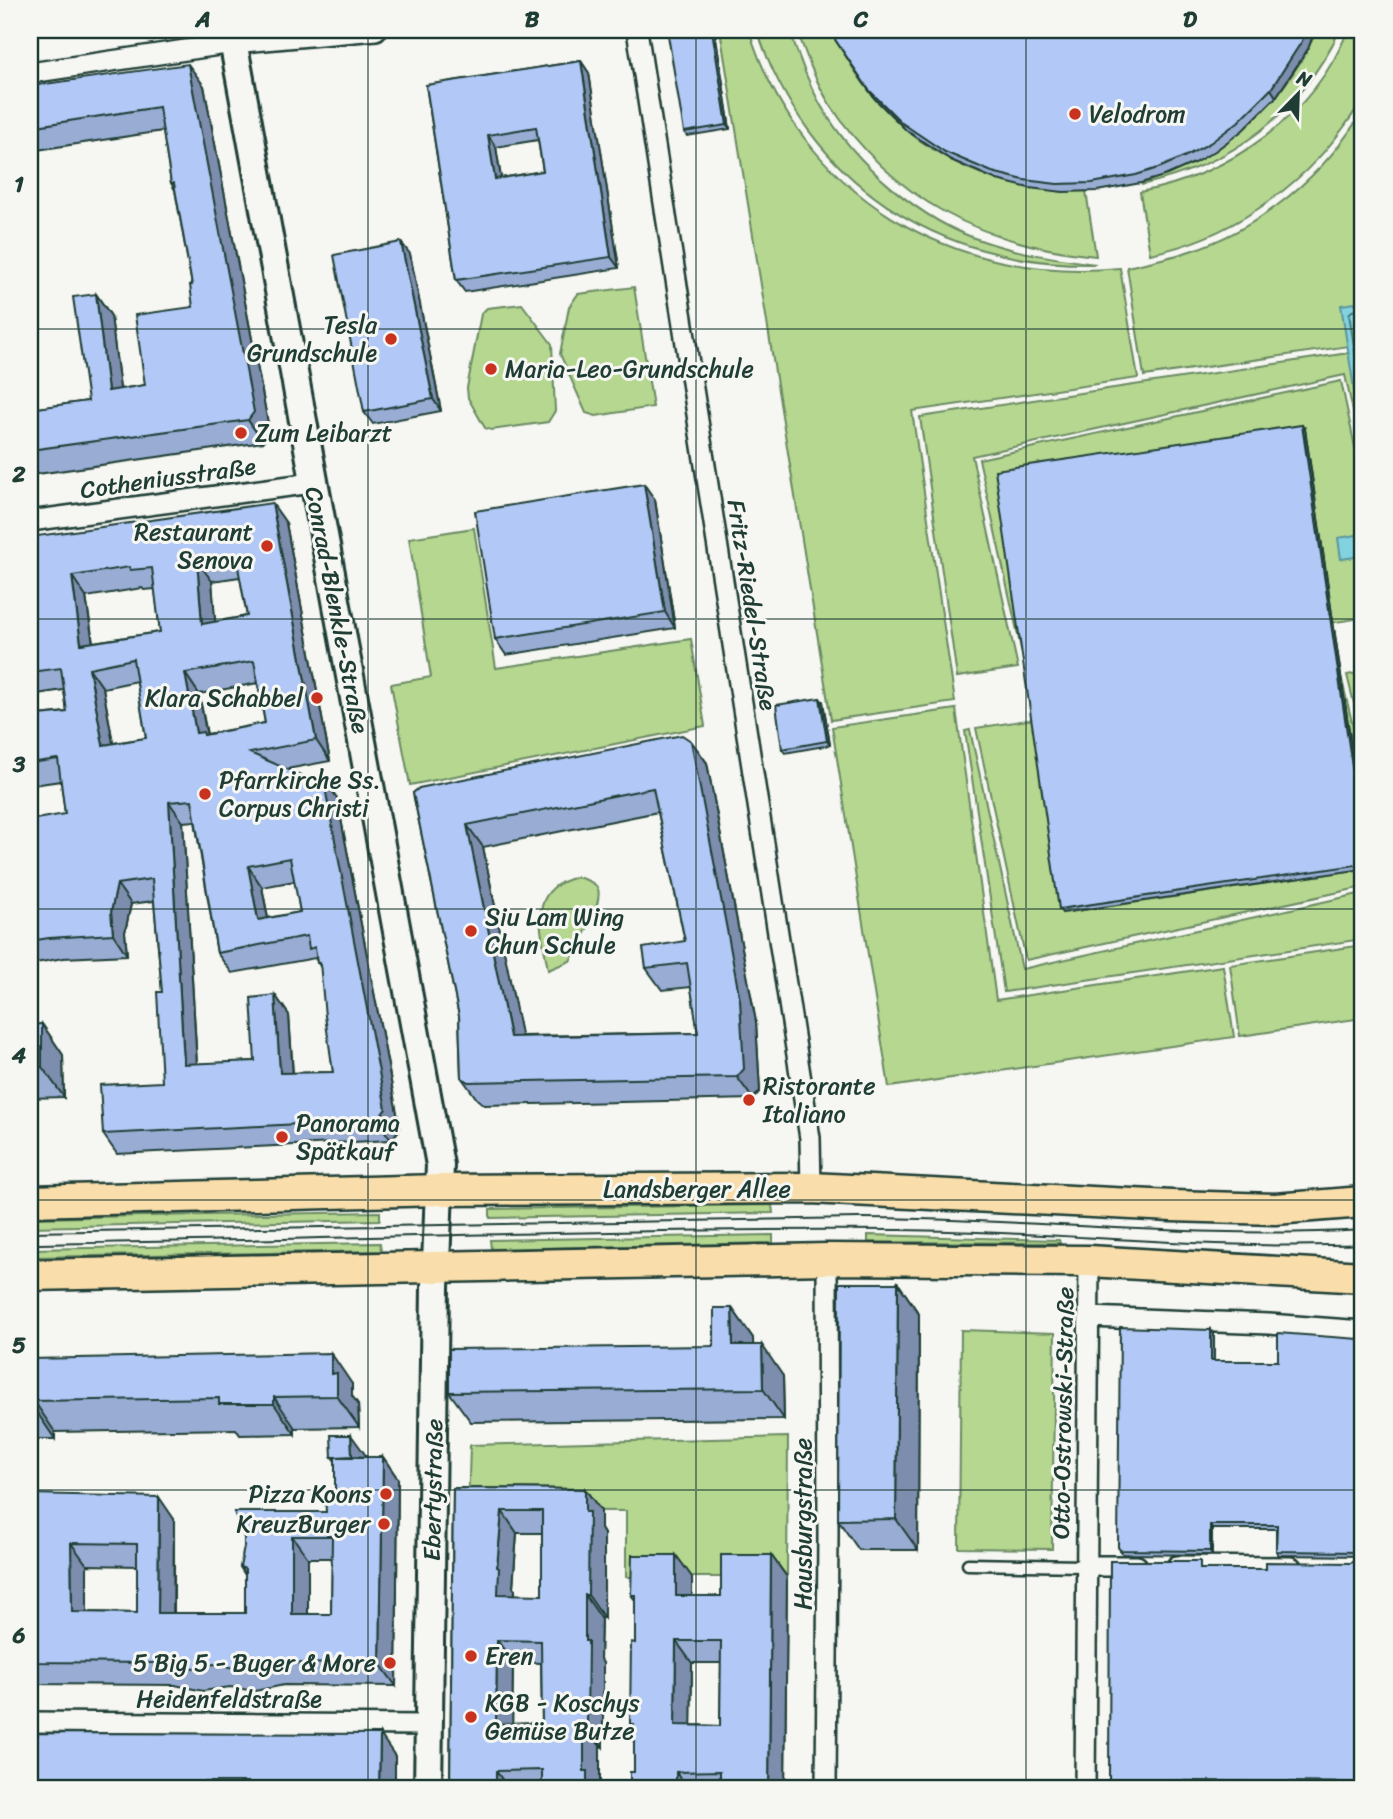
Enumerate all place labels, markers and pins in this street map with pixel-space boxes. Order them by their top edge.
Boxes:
place label: Velodrom [1089,93,1186,135]
marker: Velodrom [1067,106,1083,122]
place label: Tesla Grundschule [247,304,378,374]
marker: Tesla Grundschule [383,331,399,347]
place label: Maria-Leo-Grundschule [505,348,754,390]
marker: Maria-Leo-Grundschule [483,361,499,377]
place label: Zum Leibarzt [255,412,392,454]
marker: Zum Leibarzt [233,425,249,441]
place label: Restaurant Senova [134,511,253,581]
marker: Restaurant Senova [259,538,275,554]
place label: Klara Schabbel [145,677,304,719]
marker: Klara Schabbel [309,690,325,706]
place label: Pfarrkirche Ss. Corpus Christi [219,759,381,829]
marker: Pfarrkirche Ss. Corpus Christi [197,786,213,802]
place label: Siu Lam Wing Chun Schule [485,896,624,966]
marker: Siu Lam Wing Chun Schule [463,923,479,939]
place label: Ristorante Italiano [762,1065,876,1135]
marker: Ristorante Italiano [741,1092,757,1108]
place label: Panorama Spätkauf [296,1102,400,1172]
marker: Panorama Spätkauf [274,1129,290,1145]
place label: Pizza Koons [248,1473,373,1515]
marker: Pizza Koons [378,1486,394,1502]
place label: KreuzBurger [237,1503,372,1545]
marker: KreuzBurger [376,1516,392,1532]
place label: Eren [485,1635,533,1677]
place label: 5 Big 5 - Buger & More [133,1642,376,1684]
marker: Eren [463,1648,479,1664]
marker: 5 Big 5 - Buger & More [382,1655,398,1671]
place label: KGB - Koschys Gemüse Butze [485,1682,639,1752]
marker: KGB - Koschys Gemüse Butze [463,1709,479,1725]

